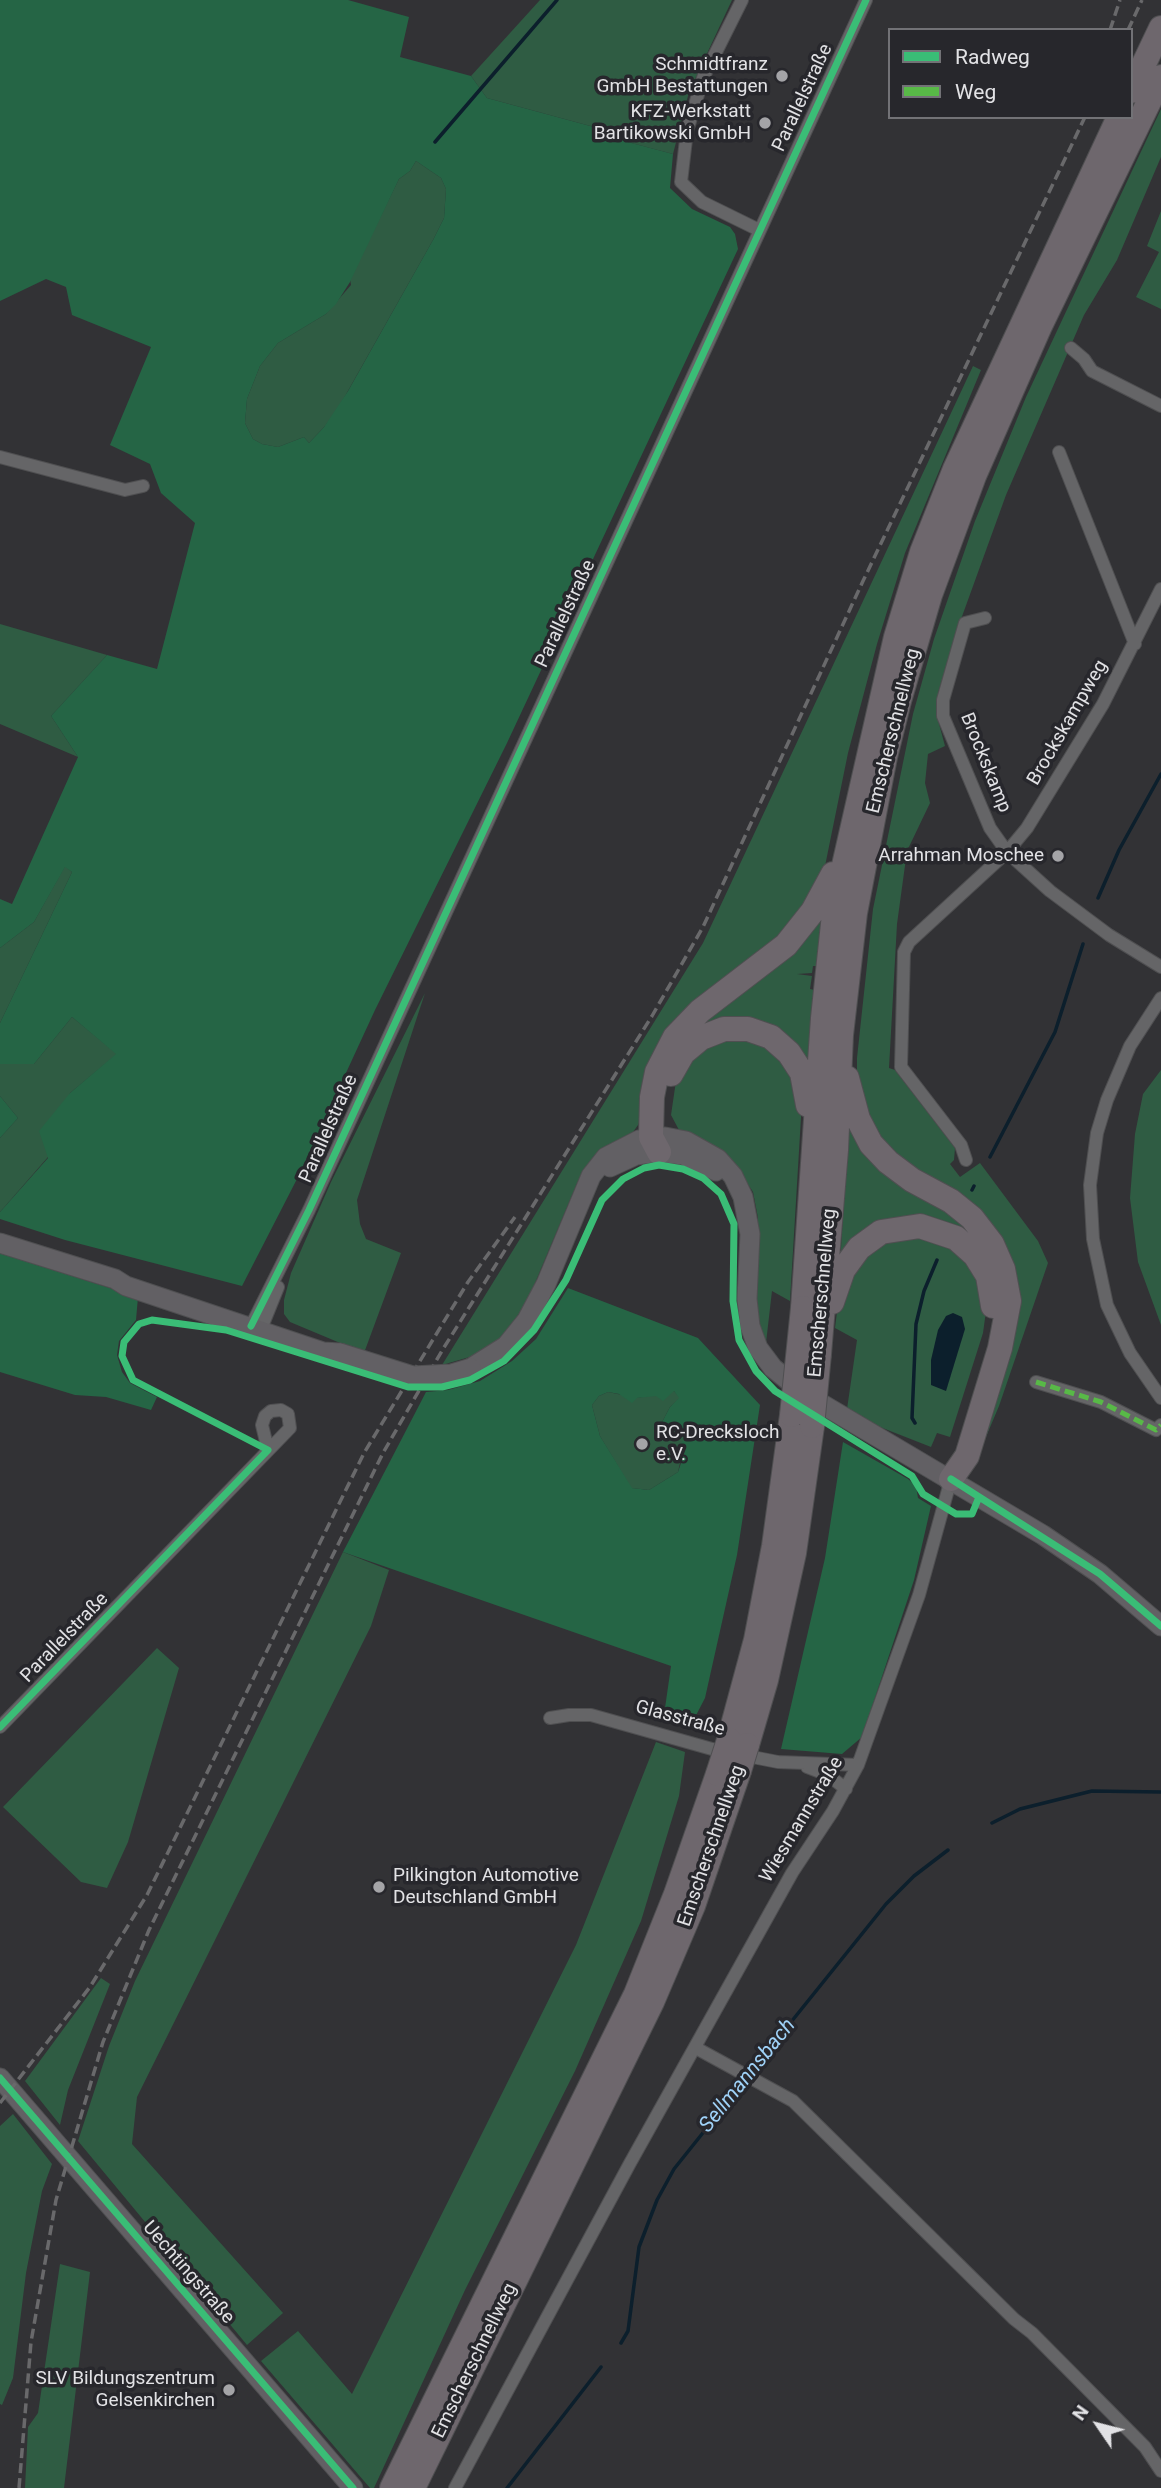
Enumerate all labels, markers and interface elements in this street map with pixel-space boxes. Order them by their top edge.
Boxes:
legend [888,28,1133,119]
street label: Parallelstraße [768,40,838,156]
text: Radweg [955,45,1030,69]
place label: Schmidtfranz GmbH Bestattungen [597,54,768,98]
marker: Schmidtfranz GmbH Bestattungen [774,68,790,84]
text: Weg [955,80,996,104]
place label: KFZ-Werkstatt Bartikowski GmbH [594,101,751,145]
marker: KFZ-Werkstatt Bartikowski GmbH [757,115,773,131]
street label: Parallelstraße [531,556,601,672]
street label: Emscherschnellweg [862,646,926,816]
street label: Brockskampweg [1023,656,1113,790]
street label: Brockskamp [955,710,1015,816]
place label: Arrahman Moschee [878,845,1044,867]
marker: Arrahman Moschee [1050,848,1066,864]
street label: Parallelstraße [295,1071,363,1187]
street label: Emscherschnellweg [804,1208,842,1378]
place label: RC-Drecksloch e.V. [656,1422,779,1466]
marker: RC-Drecksloch e.V. [634,1436,650,1452]
street label: Parallelstraße [16,1588,114,1688]
street label: Glasstraße [633,1696,727,1742]
street label: Wiesmannstraße [755,1753,849,1887]
street label: Emscherschnellweg [674,1762,750,1930]
place label: Pilkington Automotive Deutschland GmbH [393,1865,579,1909]
marker: Pilkington Automotive Deutschland GmbH [371,1879,387,1895]
water label: Sellmannsbach [694,2014,802,2138]
street label: Uechtingstraße [137,2217,239,2329]
street label: Emscherschnellweg [428,2280,522,2442]
place label: SLV Bildungszentrum Gelsenkirchen [35,2368,215,2412]
marker: SLV Bildungszentrum Gelsenkirchen [221,2382,237,2398]
north arrow [1063,2390,1133,2460]
text: N [1067,2401,1094,2425]

